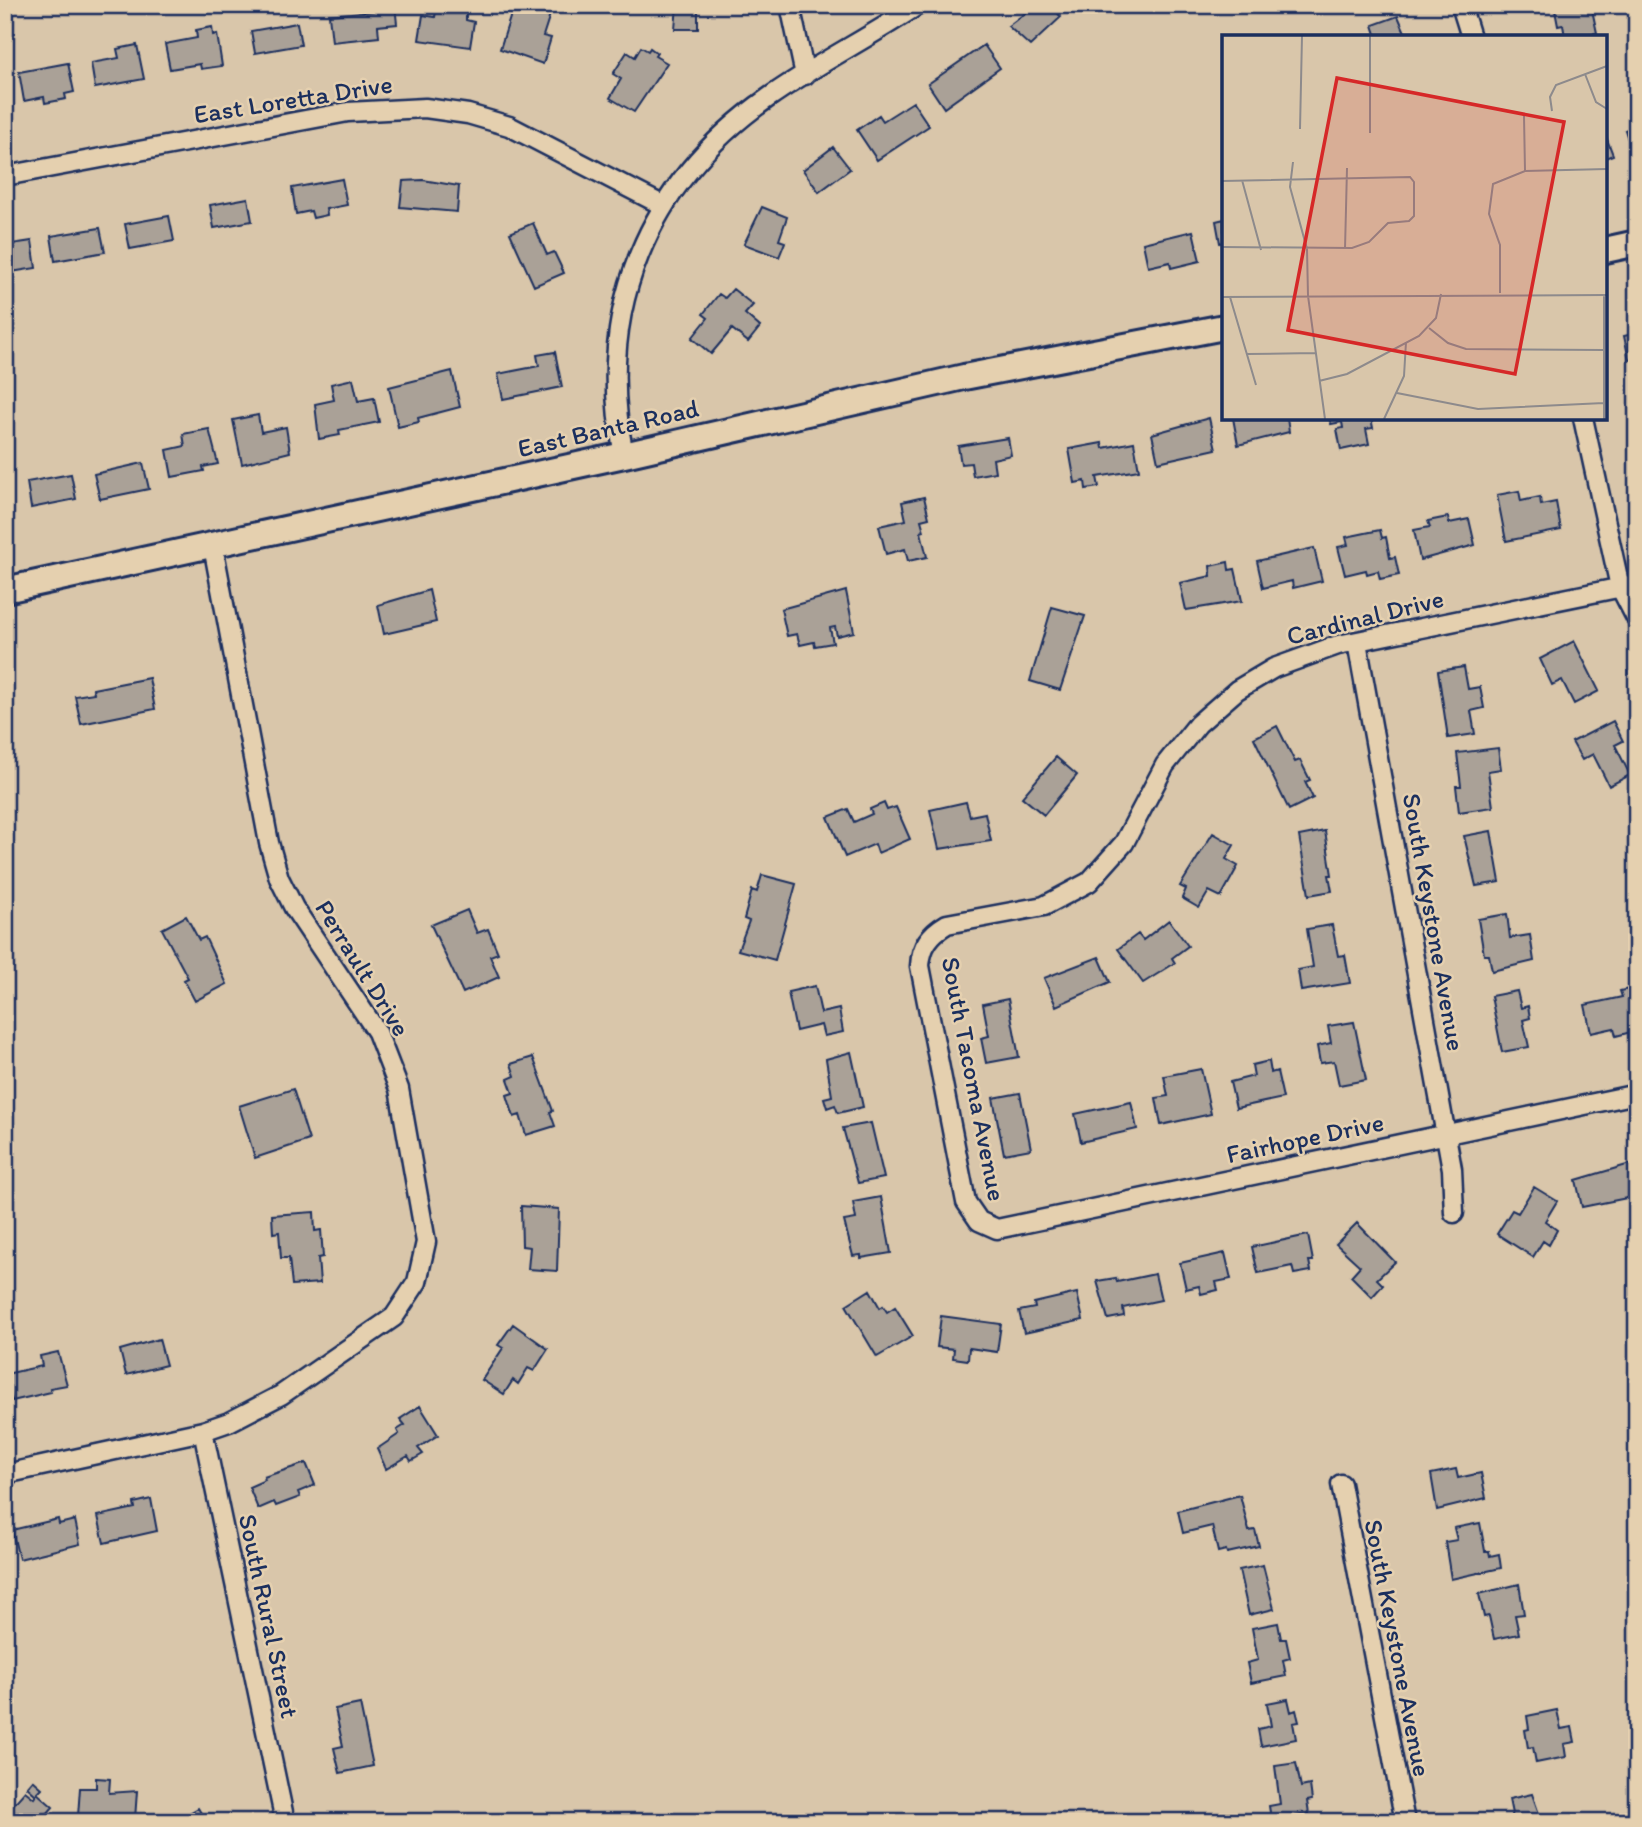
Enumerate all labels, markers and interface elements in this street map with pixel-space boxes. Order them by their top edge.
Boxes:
inset map [1222,35,1607,420]
street label: East Loretta Drive [191,67,395,131]
street label: East Banta Road [514,392,702,464]
street label: Cardinal Drive [1283,582,1447,652]
street label: South Keystone Avenue [1396,791,1472,1053]
street label: Perrault Drive [308,894,418,1042]
street label: South Tacoma Avenue [935,954,1013,1204]
street label: Fairhope Drive [1223,1106,1387,1170]
street label: South Rural Street [232,1511,306,1721]
street label: South Keystone Avenue [1357,1517,1439,1779]

